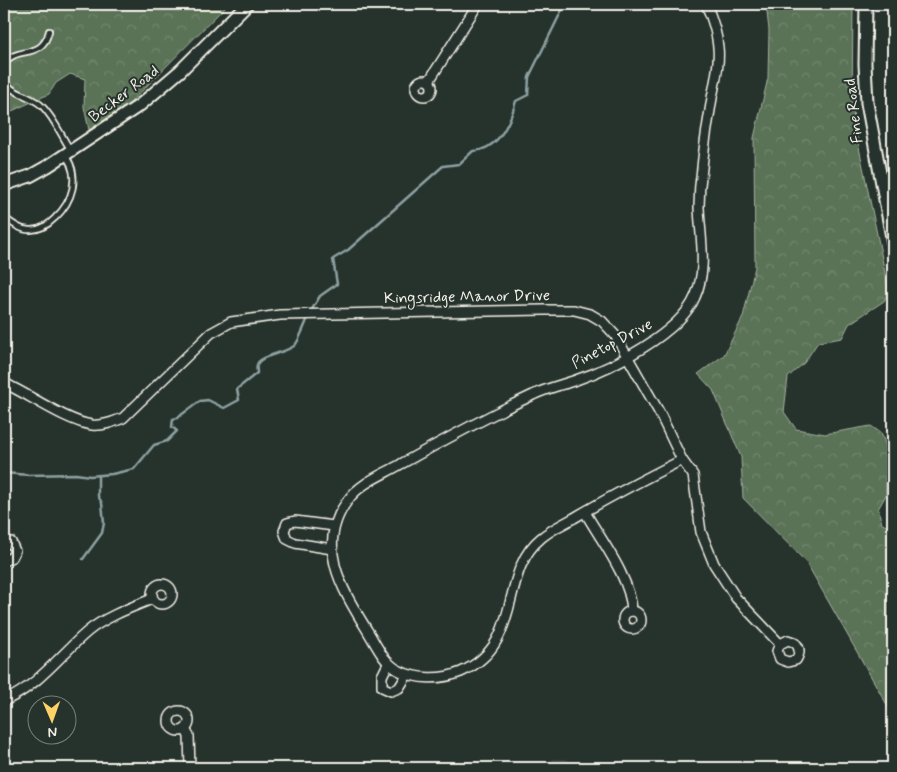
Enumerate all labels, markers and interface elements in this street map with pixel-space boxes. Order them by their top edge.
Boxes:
street label: Becker Road [84,61,164,127]
street label: Fine Road [840,77,868,145]
street label: Kingsridge Manor Drive [384,285,550,310]
street label: Pinetop Drive [568,314,656,374]
north arrow [28,694,78,744]
text: N [47,723,57,741]

